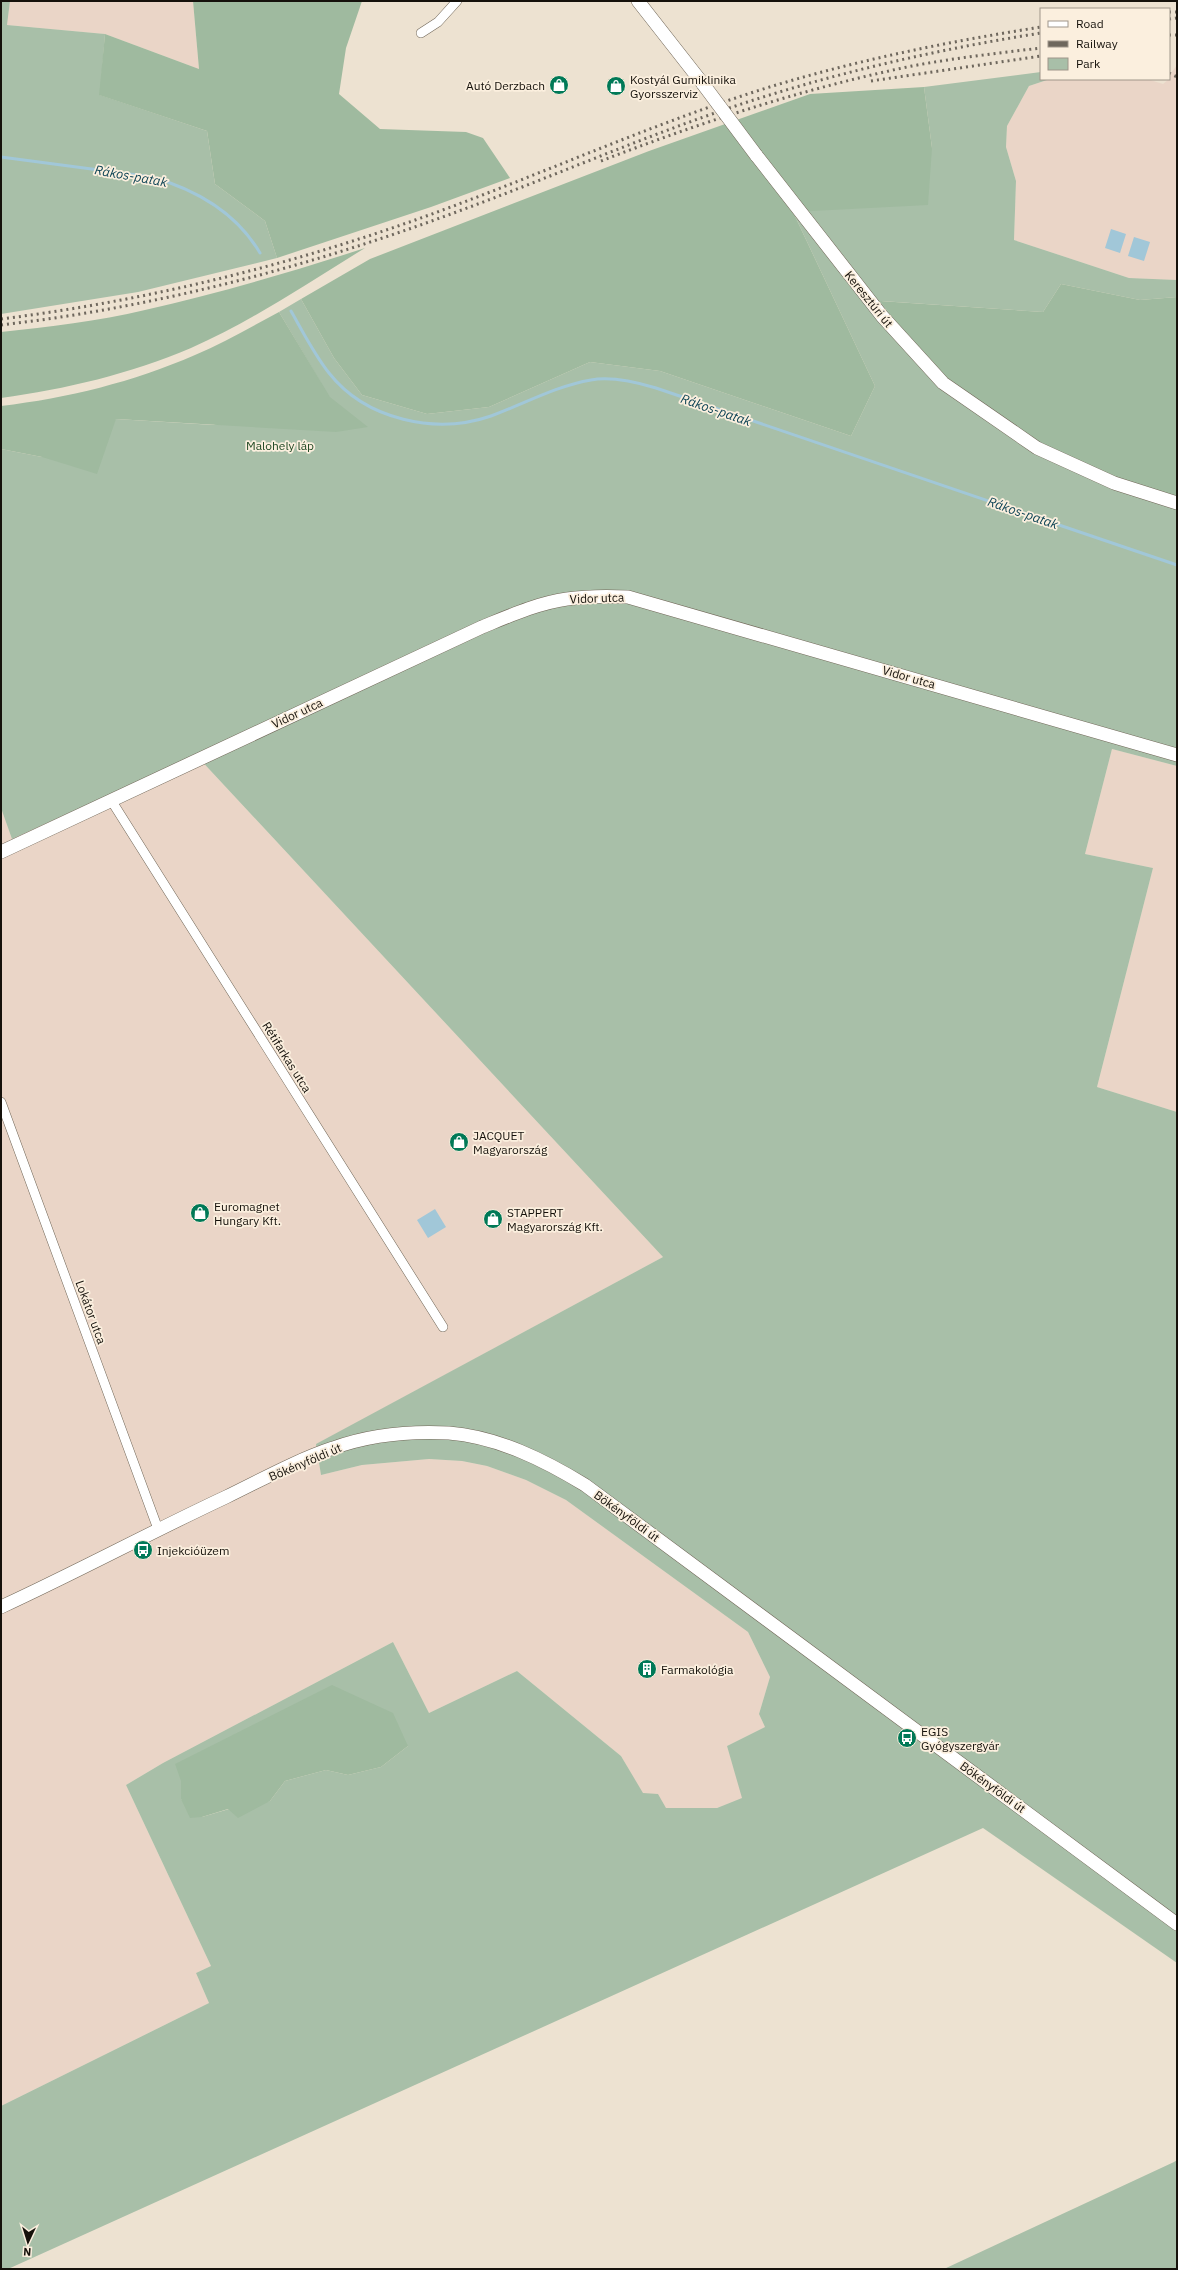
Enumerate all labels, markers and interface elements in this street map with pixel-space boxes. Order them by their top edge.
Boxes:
legend [1040,8,1170,80]
text: Road [1076,16,1104,31]
text: Railway [1076,36,1118,51]
text: Park [1076,56,1101,71]
place label: Kostyál Gumiklinika Gyorsszerviz [630,72,737,101]
shop icon: Autó Derzbach [548,74,570,96]
shop icon: Kostyál Gumiklinika Gyorsszerviz [605,75,627,97]
place label: Autó Derzbach [466,78,545,93]
water label: Rákos-patak [93,161,169,191]
street label: Keresztúri út [842,268,896,330]
water label: Rákos-patak [679,390,754,430]
park label: Malohely láp [246,438,314,453]
water label: Rákos-patak [986,493,1061,533]
street label: Vidor utca [569,590,625,606]
street label: Vidor utca [881,662,938,692]
street label: Vidor utca [269,694,325,731]
street label: Rétifarkas utca [259,1019,315,1096]
place label: JACQUET Magyarország [473,1128,548,1157]
shop icon: JACQUET Magyarország [448,1131,470,1153]
place label: Euromagnet Hungary Kft. [214,1199,281,1228]
shop icon: Euromagnet Hungary Kft. [189,1202,211,1224]
place label: STAPPERT Magyarország Kft. [507,1205,603,1234]
shop icon: STAPPERT Magyarország Kft. [482,1208,504,1230]
street label: Lokátor utca [73,1278,110,1347]
street label: Bökényföldi út [266,1440,344,1484]
street label: Bökényföldi út [591,1487,663,1545]
bus stop icon: Injekcióüzem [132,1539,154,1561]
place label: Injekcióüzem [157,1543,229,1558]
building icon: Farmakológia [636,1658,658,1680]
place label: Farmakológia [661,1662,734,1677]
place label: EGIS Gyógyszergyár [921,1724,1000,1753]
bus stop icon: EGIS Gyógyszergyár [896,1727,918,1749]
street label: Bökényföldi út [957,1758,1029,1816]
north arrow [8,2222,48,2262]
text: N [23,2245,32,2259]

